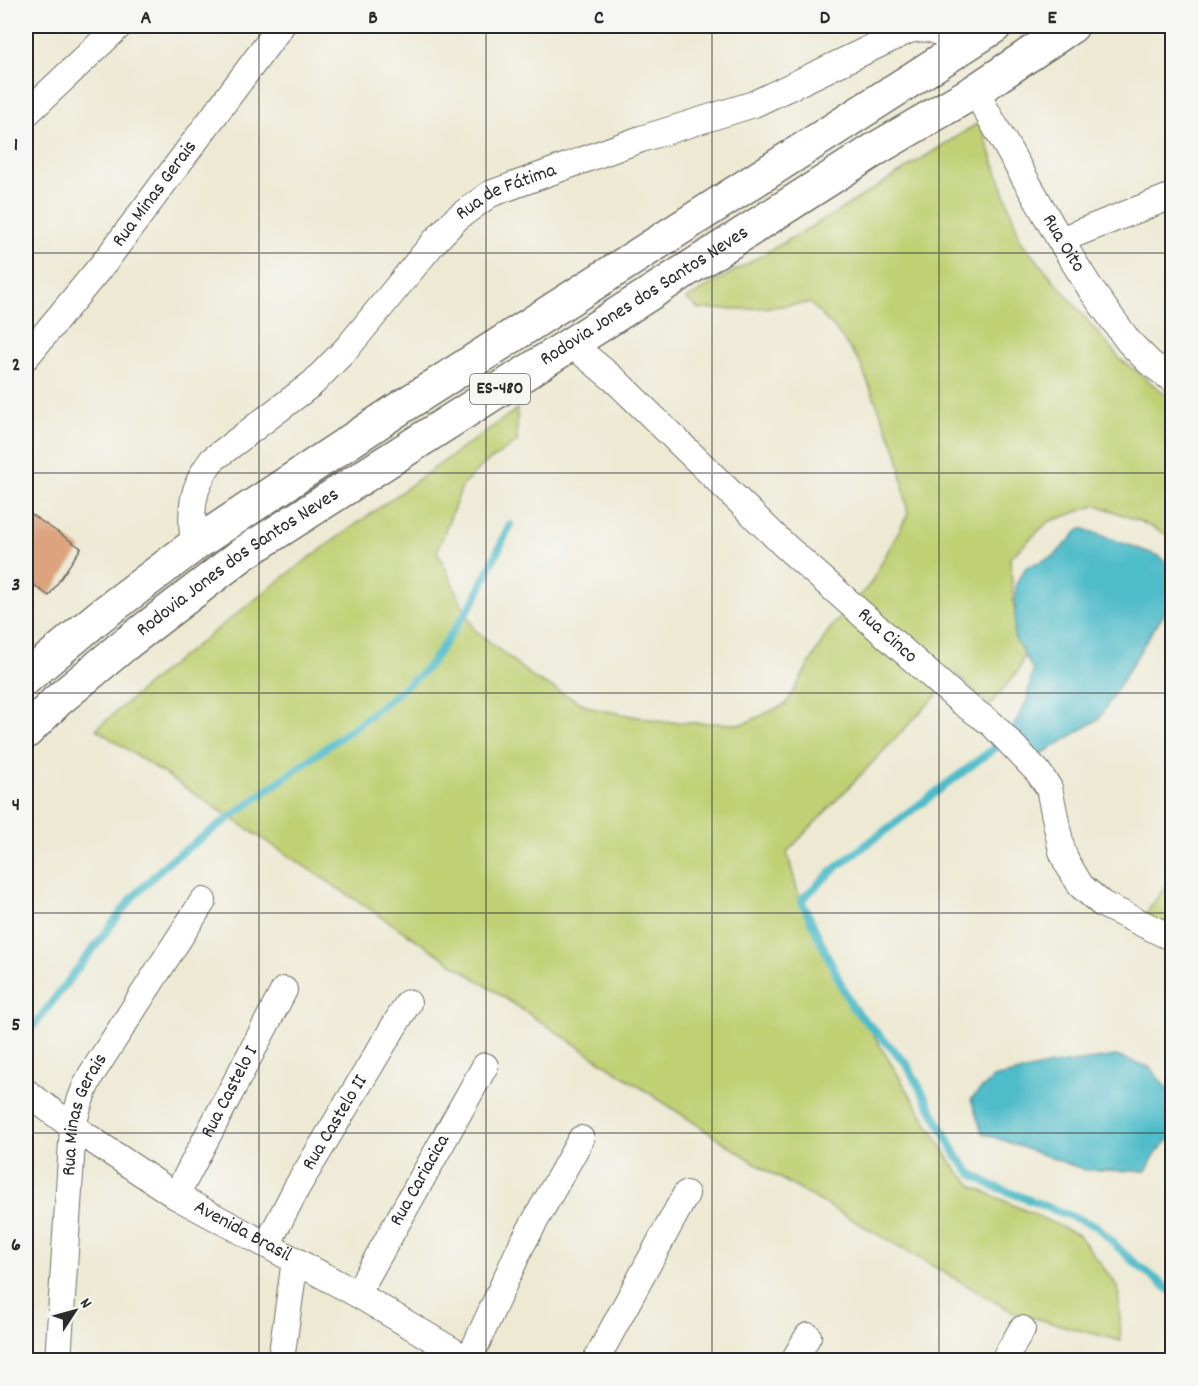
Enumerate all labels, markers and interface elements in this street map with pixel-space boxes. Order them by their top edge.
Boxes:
text: A [141,5,152,33]
text: B [368,5,378,33]
text: C [594,5,604,33]
text: D [820,5,831,33]
text: E [1047,5,1057,33]
text: 1 [14,132,18,160]
street label: Rua Minas Gerais [106,135,205,254]
street label: Rua de Fátima [450,157,561,228]
street label: Rua Oito [1034,209,1091,278]
street label: Rodovia Jones dos Santos Neves [535,220,754,374]
text: 2 [12,352,20,380]
road number: ES-480 [470,374,530,404]
street label: Rodovia Jones dos Santos Neves [131,481,345,644]
text: 3 [12,572,20,600]
street label: Rua Cinco [851,602,923,671]
text: 4 [12,792,20,820]
text: 5 [11,1012,21,1040]
street label: Rua Castelo I [195,1041,266,1143]
street label: Rua Minas Gerais [56,1048,115,1177]
street label: Rua Castelo II [296,1070,375,1176]
street label: Rua Cariacica [384,1129,458,1232]
street label: Avenida Brasil [188,1194,296,1270]
text: 6 [11,1232,21,1260]
north arrow [45,1281,105,1341]
text: N [73,1294,97,1314]

